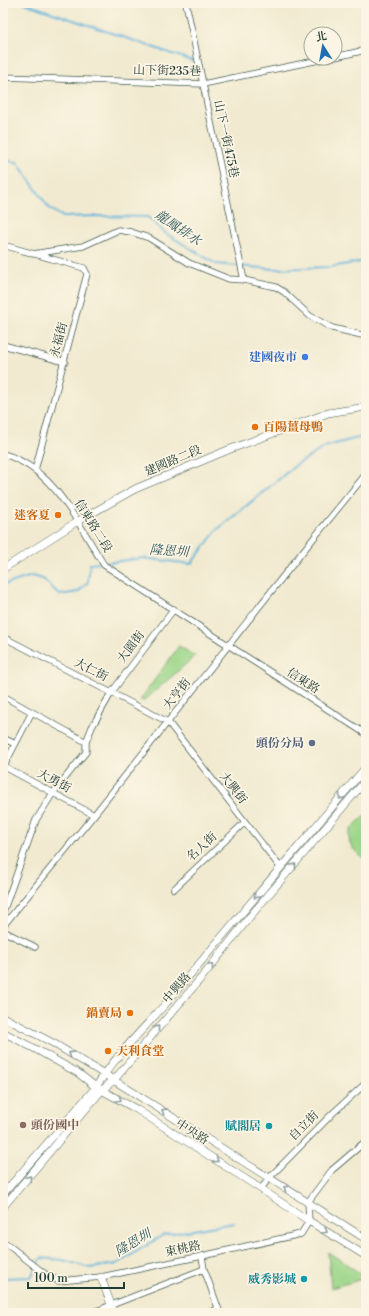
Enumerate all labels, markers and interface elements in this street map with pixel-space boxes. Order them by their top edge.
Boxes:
north arrow [303,26,343,66]
text: 北 [315,29,328,45]
street label: 山下街235巷 [133,63,201,79]
street label: 山下一街475巷 [210,99,242,179]
water label: 龍鳳排水 [152,207,206,250]
street label: 永福街 [47,320,71,359]
place label: 建國夜市 [249,350,297,365]
marker: 建國夜市 [300,352,310,362]
place label: 百陽薑母鴨 [263,420,323,435]
marker: 百陽薑母鴨 [250,422,260,432]
street label: 建國路二段 [142,442,204,480]
street label: 信東路二段 [71,497,115,555]
place label: 迷客夏 [14,508,50,523]
marker: 迷客夏 [53,510,63,520]
water label: 隆恩圳 [149,542,191,560]
street label: 大園街 [114,627,148,666]
street label: 大仁街 [72,655,111,685]
street label: 信東路 [284,665,322,697]
street label: 大亨街 [160,674,195,713]
place label: 頭份分局 [256,736,304,751]
marker: 頭份分局 [307,738,317,748]
street label: 大勇街 [35,766,74,797]
street label: 大興街 [216,769,251,808]
one-way arrow [338,792,345,800]
street label: 名人街 [184,829,221,865]
one-way arrow [289,863,296,870]
one-way arrow [254,891,261,899]
one-way arrow [206,963,213,970]
street label: 中興路 [160,969,194,1007]
place label: 鍋賣局 [86,1006,122,1021]
marker: 鍋賣局 [125,1008,135,1018]
one-way arrow [152,1026,159,1033]
place label: 天利食堂 [116,1044,164,1059]
marker: 天利食堂 [103,1046,113,1056]
one-way arrow [68,1052,75,1059]
one-way arrow [115,1095,122,1102]
street label: 自立街 [286,1107,323,1144]
one-way arrow [161,1108,168,1116]
street label: 中央路 [173,1116,211,1148]
place label: 頭份國中 [31,1118,79,1133]
place label: 賦閣居 [225,1119,261,1134]
marker: 頭份國中 [18,1120,28,1130]
marker: 賦閣居 [264,1121,274,1131]
one-way arrow [212,1155,219,1163]
one-way arrow [24,1175,31,1182]
one-way arrow [283,1185,290,1193]
water label: 隆恩圳 [112,1225,156,1260]
one-way arrow [321,1226,328,1234]
street label: 東桃路 [164,1238,202,1260]
scale bar [28,1264,124,1290]
text: 100 m [34,1271,68,1286]
place label: 威秀影城 [248,1272,296,1287]
marker: 威秀影城 [299,1274,309,1284]

